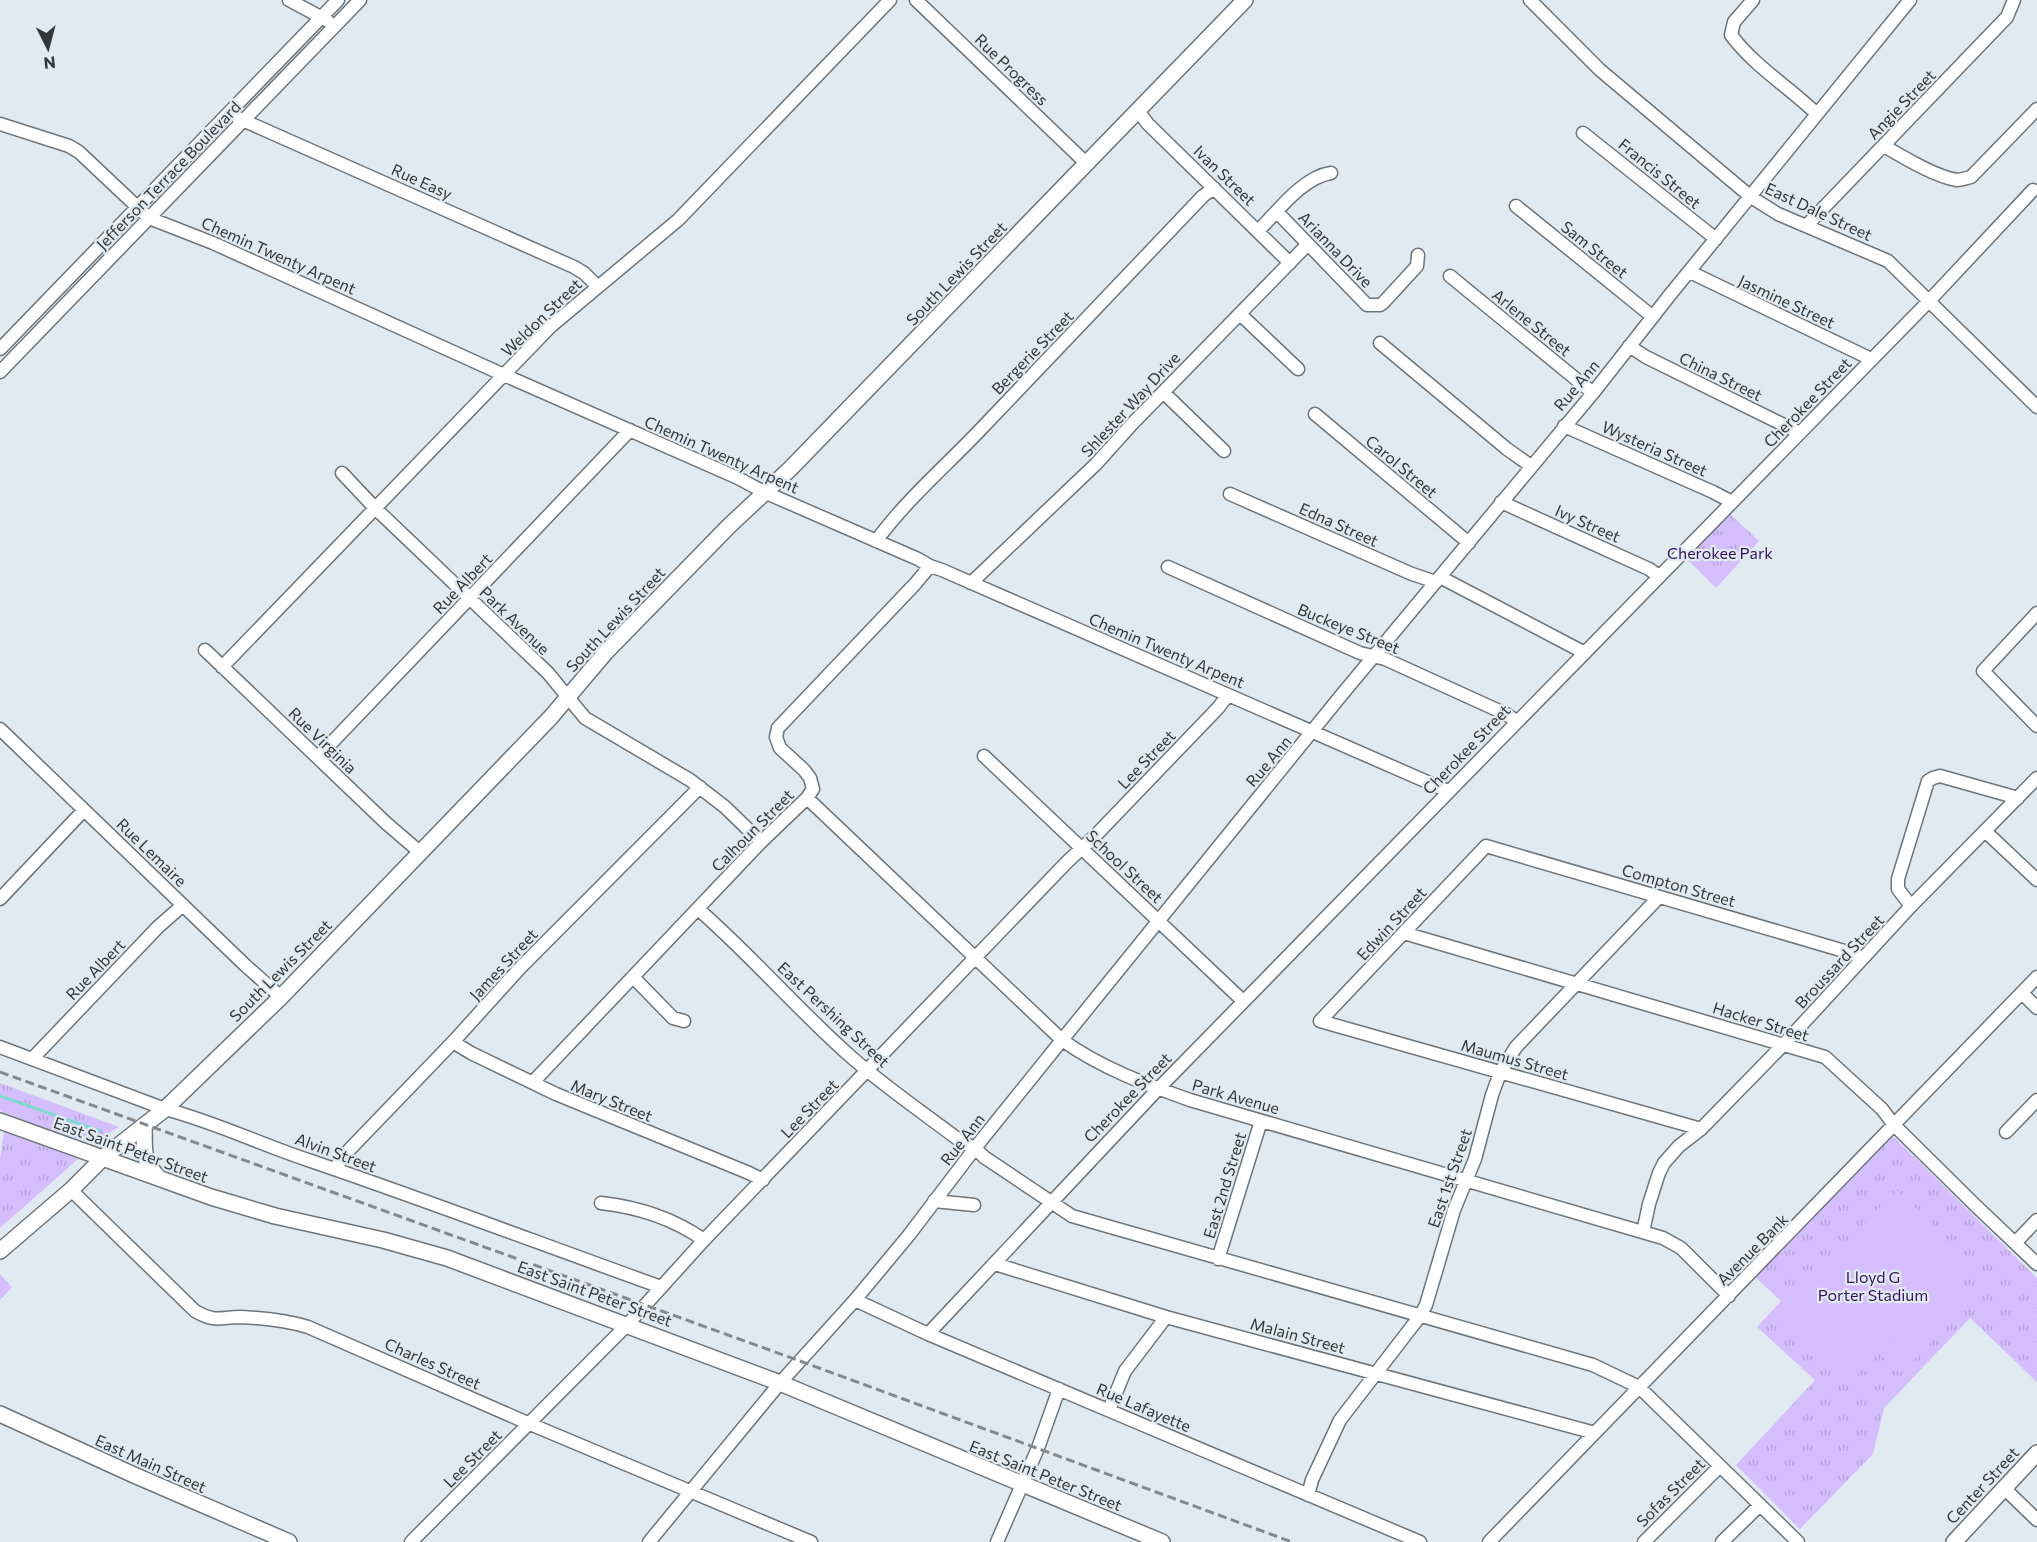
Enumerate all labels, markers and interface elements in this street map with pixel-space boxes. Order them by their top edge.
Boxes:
north arrow [18,18,78,78]
street label: Rue Progress [971,29,1053,109]
text: N [43,53,57,73]
street label: Angie Street [1863,65,1939,143]
street label: Jefferson Terrace Boulevard [92,97,244,253]
street label: Francis Street [1615,134,1705,212]
street label: Ivan Street [1190,141,1260,209]
street label: Rue Easy [389,159,455,203]
street label: East Dale Street [1763,178,1876,244]
street label: Arianna Drive [1295,207,1377,291]
street label: Chemin Twenty Arpent [199,212,360,298]
street label: Sam Street [1558,216,1632,282]
street label: South Lewis Street [902,217,1011,329]
street label: Jasmine Street [1736,270,1839,332]
street label: Weldon Street [497,274,585,360]
street label: Arlene Street [1489,284,1576,360]
street label: Bergerie Street [987,306,1077,398]
street label: Shlester Way Drive [1077,348,1183,460]
street label: China Street [1676,348,1766,404]
street label: Cherokee Street [1759,353,1855,451]
street label: Rue Ann [1549,356,1603,414]
street label: Chemin Twenty Arpent [642,411,803,497]
street label: Wysteria Street [1599,416,1711,480]
street label: Carol Street [1362,431,1442,502]
street label: Edna Street [1297,498,1382,550]
street label: Ivy Street [1553,500,1624,546]
park label: Cherokee Park [1667,543,1773,562]
street label: Rue Albert [428,548,496,617]
street label: South Lewis Street [561,562,669,675]
street label: Park Avenue [476,582,554,658]
street label: Buckeye Street [1295,599,1403,657]
street label: Chemin Twenty Arpent [1086,609,1248,692]
street label: Cherokee Street [1418,700,1514,798]
street label: Rue Virginia [285,703,361,777]
street label: Lee Street [1113,725,1179,792]
street label: Rue Ann [1241,732,1295,790]
street label: Calhoun Street [707,785,797,875]
street label: Rue Lemaire [113,814,191,890]
street label: School Street [1083,826,1168,907]
street label: Compton Street [1620,860,1738,910]
street label: Edwin Street [1352,882,1430,964]
street label: Broussard Street [1791,910,1888,1012]
street label: South Lewis Street [225,915,335,1025]
street label: James Street [465,924,541,1004]
street label: Rue Albert [61,934,129,1003]
street label: East Pershing Street [774,957,894,1071]
street label: Hacker Street [1711,997,1812,1045]
street label: Maumus Street [1459,1035,1571,1084]
street label: Cherokee Street [1079,1048,1175,1146]
street label: Lee Street [776,1074,842,1141]
street label: Park Avenue [1190,1074,1282,1118]
street label: Mary Street [568,1075,656,1125]
street label: Rue Ann [936,1109,988,1169]
street label: East Saint Peter Street [51,1112,211,1186]
street label: East 1st Street [1423,1125,1475,1230]
street label: Alvin Street [293,1129,380,1176]
street label: East 2nd Street [1199,1129,1249,1241]
street label: Avenue Bank [1712,1209,1792,1289]
street label: East Saint Peter Street [515,1256,675,1330]
park label: Lloyd G Porter Stadium [1818,1267,1928,1304]
street label: Malain Street [1248,1313,1348,1357]
street label: Charles Street [382,1333,484,1393]
street label: Rue Lafayette [1094,1379,1194,1435]
street label: Lee Street [439,1425,505,1491]
street label: East Main Street [92,1430,210,1496]
street label: East Saint Peter Street [967,1436,1126,1515]
street label: Center Street [1942,1442,2023,1527]
street label: Sofas Street [1632,1454,1708,1530]

